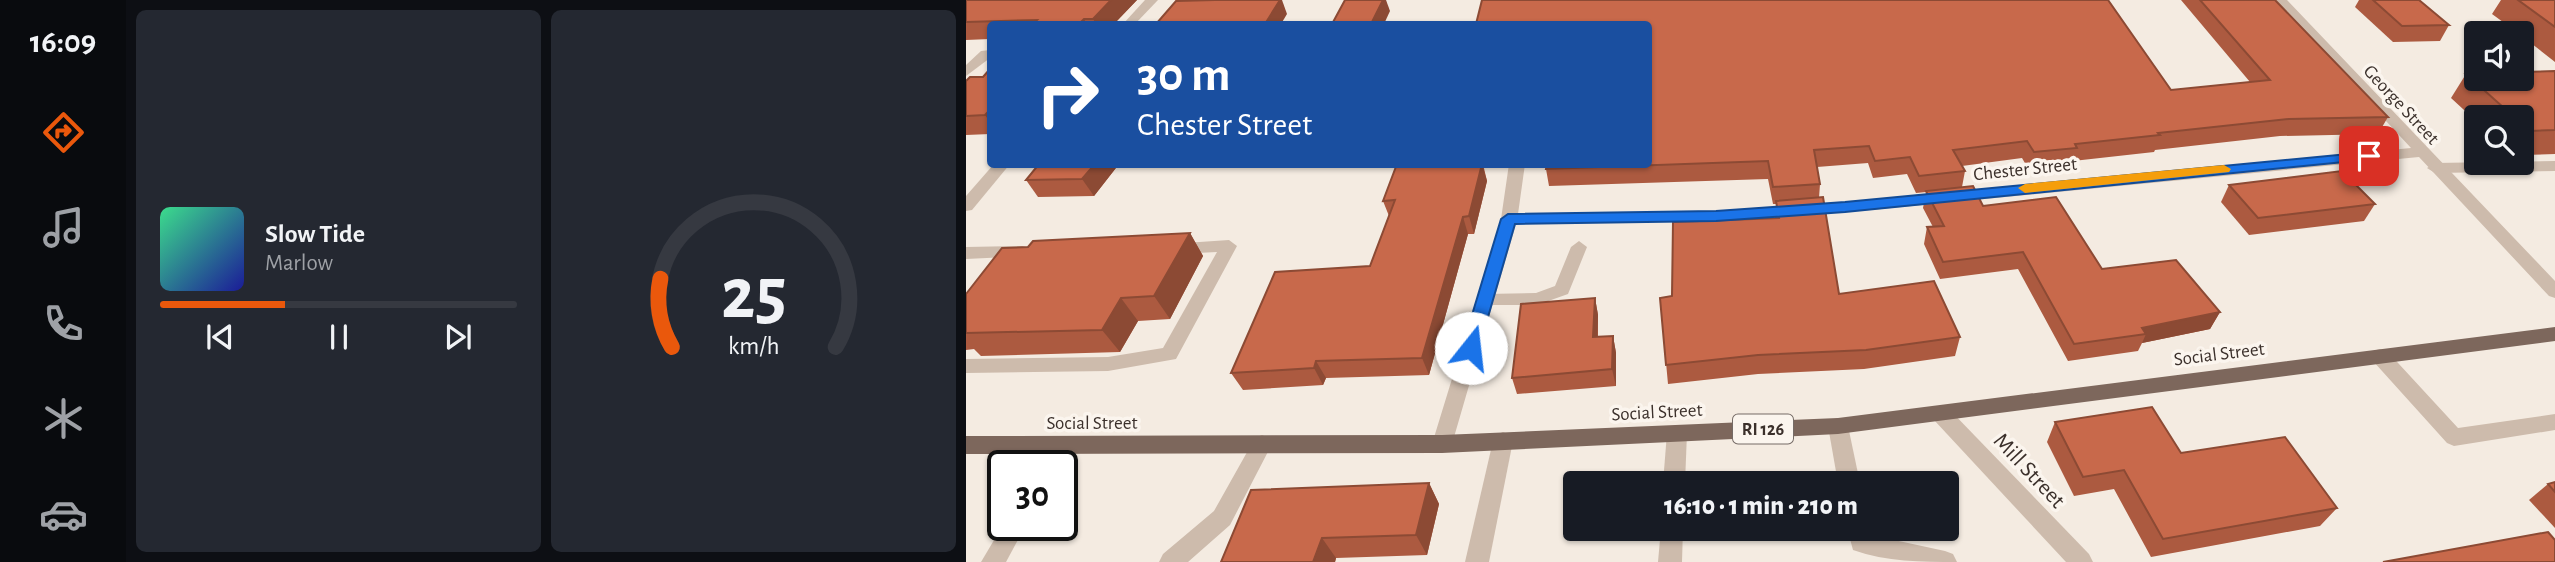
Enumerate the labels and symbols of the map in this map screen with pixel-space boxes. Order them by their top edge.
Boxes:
street label: George Street [2360,62,2442,148]
pin [2339,126,2399,186]
street label: Chester Street [1972,155,2078,184]
position arrow [1434,311,1508,385]
street label: Social Street [2173,340,2266,369]
street label: Social Street [1611,401,1703,424]
street label: Social Street [1046,414,1138,433]
road number: RI 126 [1733,414,1793,444]
street label: Mill Street [1989,429,2069,513]
speed limit sign: 30 [987,450,1078,541]

